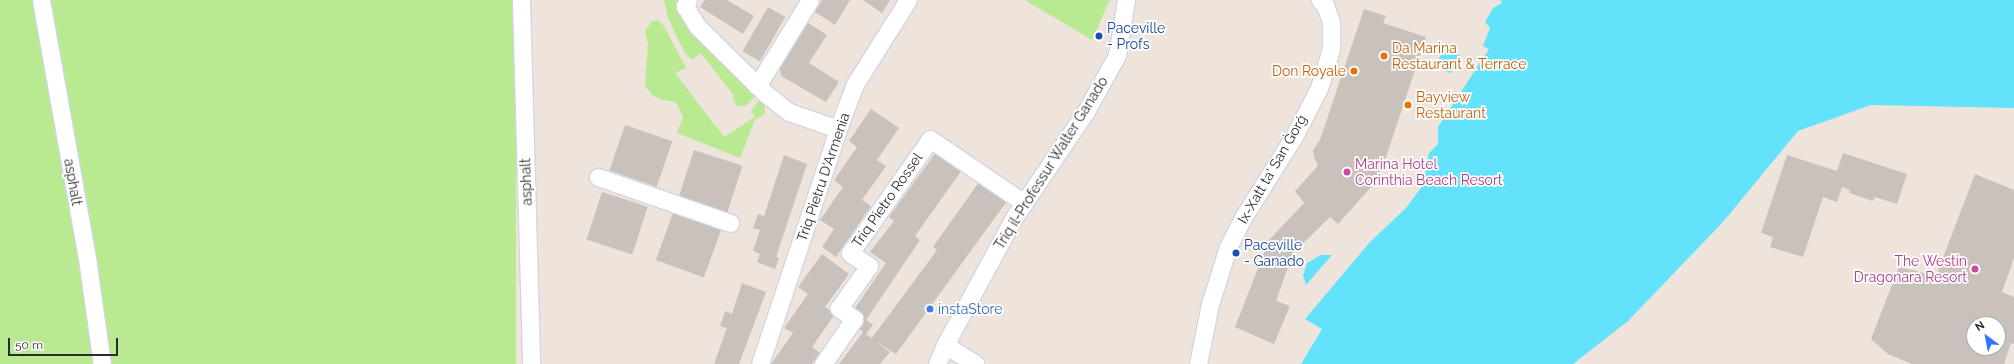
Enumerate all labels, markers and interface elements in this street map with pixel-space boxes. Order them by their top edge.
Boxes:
place label: Paceville - Profs [1107,20,1165,52]
marker: Paceville - Profs [1094,31,1104,41]
place label: Da Marina Restaurant & Terrace [1392,40,1527,72]
marker: Da Marina Restaurant & Terrace [1379,51,1389,61]
place label: Don Royale [1272,63,1346,79]
marker: Don Royale [1349,66,1359,76]
street label: Triq il-Professur Walter Ganado [990,73,1112,253]
place label: Bayview Restaurant [1416,89,1486,122]
marker: Bayview Restaurant [1403,100,1413,110]
street label: Triq Pietru D'Armenia [793,110,853,244]
street label: Ix-Xatt ta' San Ġorġ [1234,111,1310,227]
street label: Triq Pietro Rossel [848,150,926,250]
place label: Marina Hotel Corinthia Beach Resort [1355,156,1503,188]
street label: asphalt [61,157,85,207]
street label: asphalt [517,158,535,206]
marker: Marina Hotel Corinthia Beach Resort [1342,167,1352,177]
place label: Paceville - Ganado [1244,237,1304,270]
marker: Paceville - Ganado [1231,248,1241,258]
place label: The Westin Dragonara Resort [1854,253,1967,286]
marker: The Westin Dragonara Resort [1970,264,1980,274]
place label: instaStore [938,301,1002,317]
marker: instaStore [925,304,935,314]
north arrow [1966,316,2006,356]
text: N [1973,319,1987,334]
scale bar [10,330,120,356]
text: 50 m [15,338,43,352]

